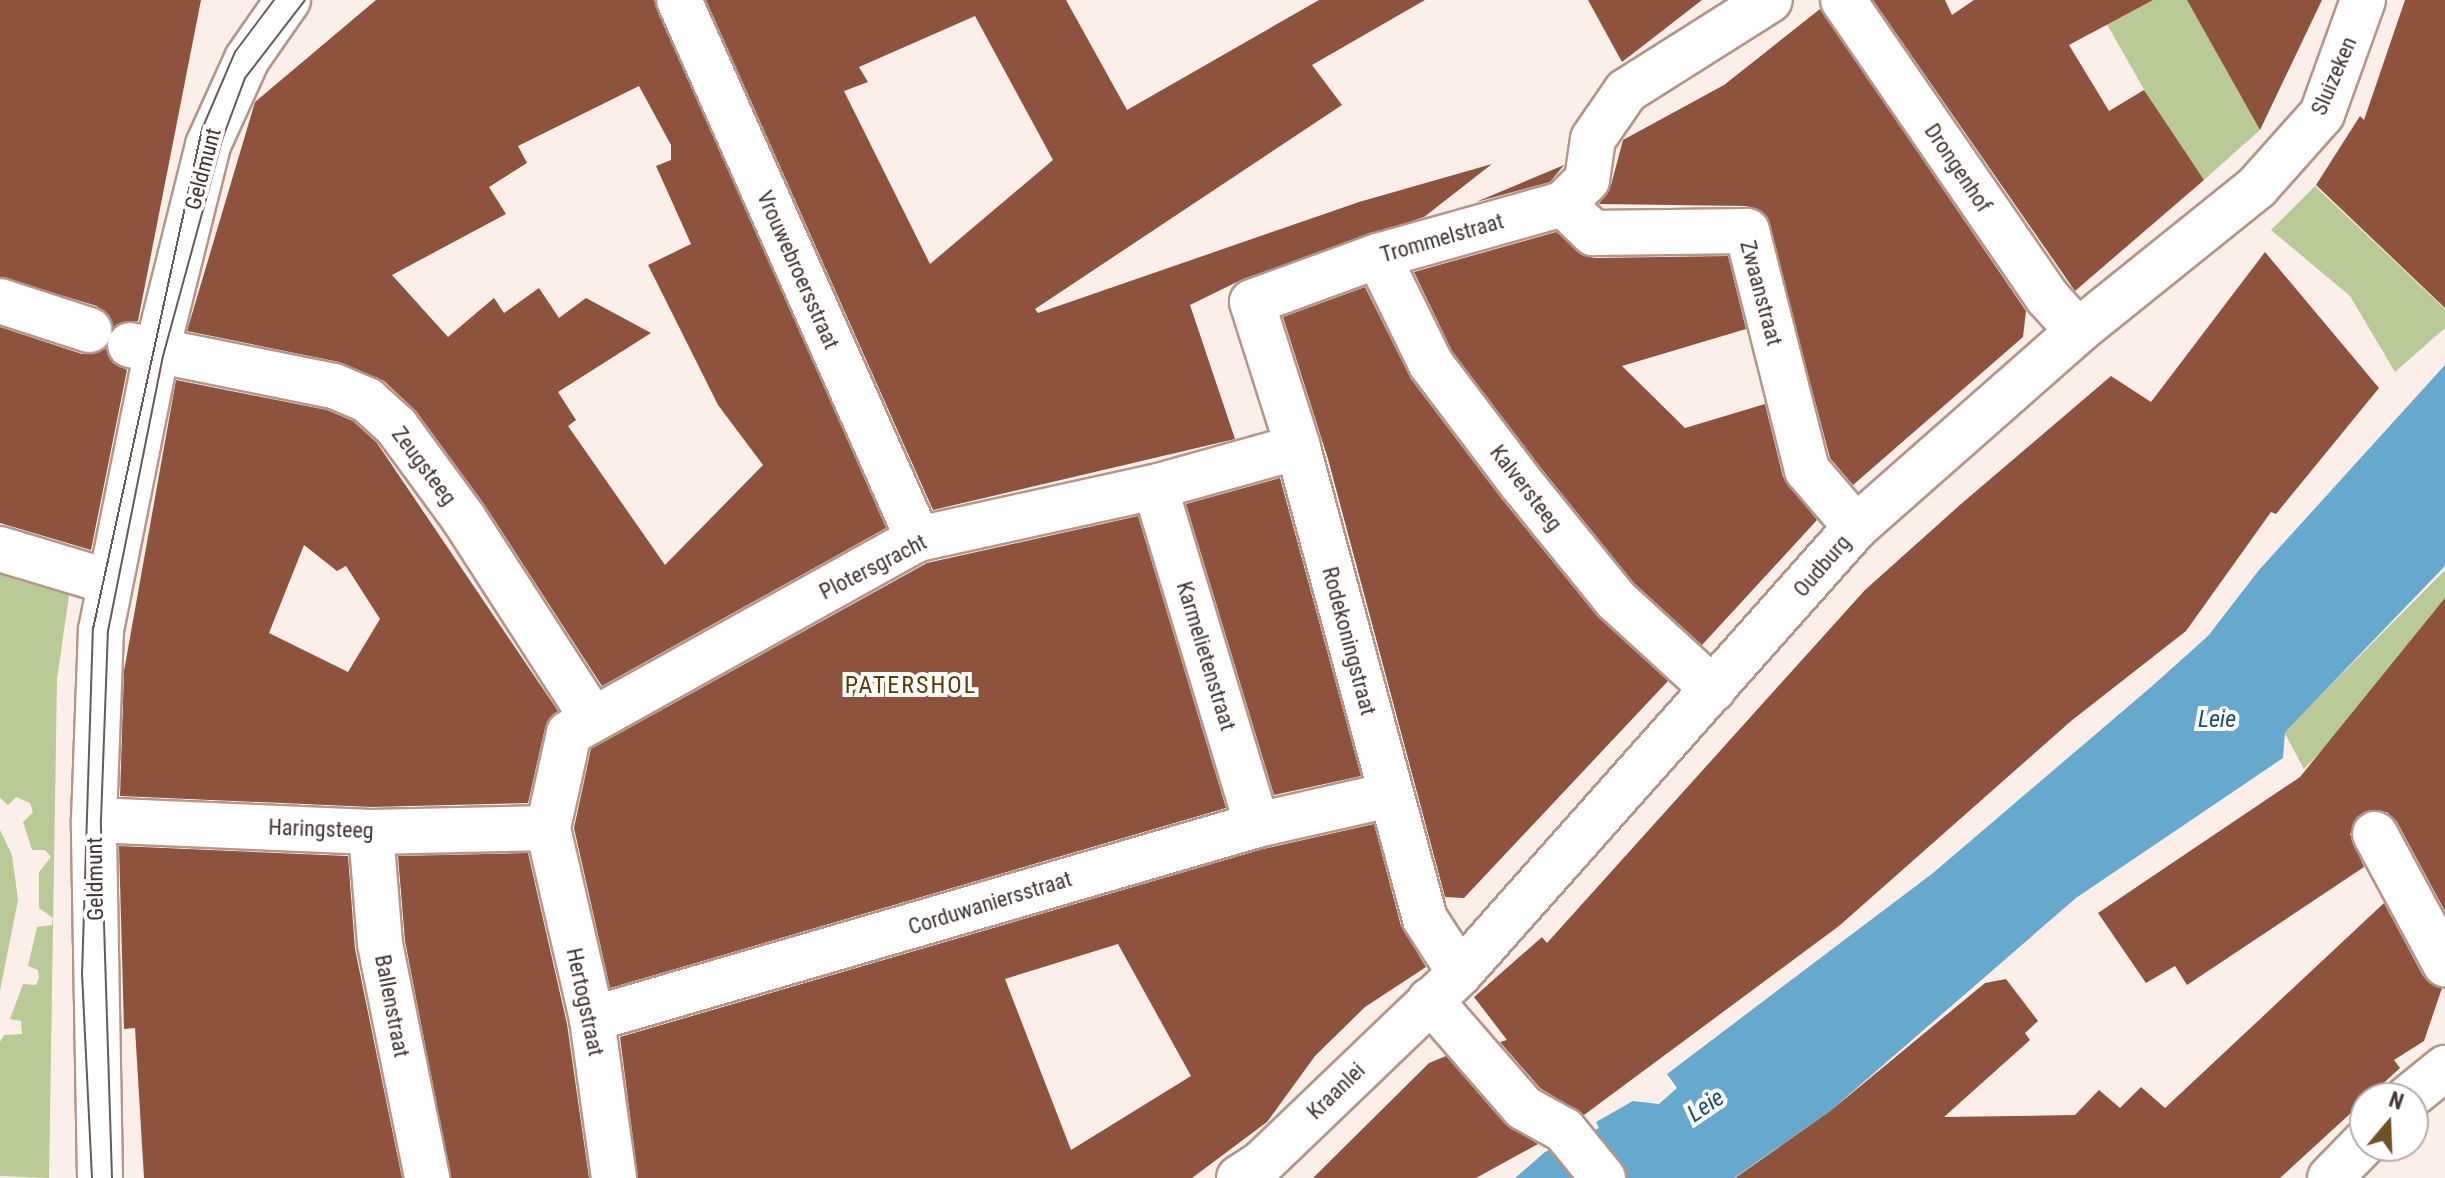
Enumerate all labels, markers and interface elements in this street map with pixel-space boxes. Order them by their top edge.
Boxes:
street label: Sluizeken [2306,33,2362,119]
street label: Drongenhof [1919,119,1997,217]
street label: Geldmunt [179,125,227,213]
street label: Vrouwebroersstraat [751,187,845,353]
street label: Trommelstraat [1377,208,1507,268]
street label: Zwaanstraat [1734,238,1788,348]
street label: Zeugsteeg [386,422,462,510]
street label: Kalversteeg [1484,440,1568,536]
street label: Plotersgracht [815,529,931,605]
street label: Oudburg [1788,530,1856,602]
street label: Rodekoningstraat [1317,564,1381,718]
street label: Karmelietenstraat [1171,578,1241,734]
district label: PATERSHOL [845,672,977,700]
water label: Leie [2198,706,2236,734]
street label: Haringsteeg [268,814,374,844]
street label: Geldmunt [81,837,109,921]
street label: Corduwaniersstraat [905,866,1075,940]
street label: Hertogstraat [561,946,609,1058]
street label: Ballenstraat [369,952,415,1060]
street label: Kraanlei [1302,1057,1370,1125]
north arrow [2349,1082,2429,1162]
water label: Leie [1682,1083,1730,1129]
text: N [2386,1087,2407,1115]

